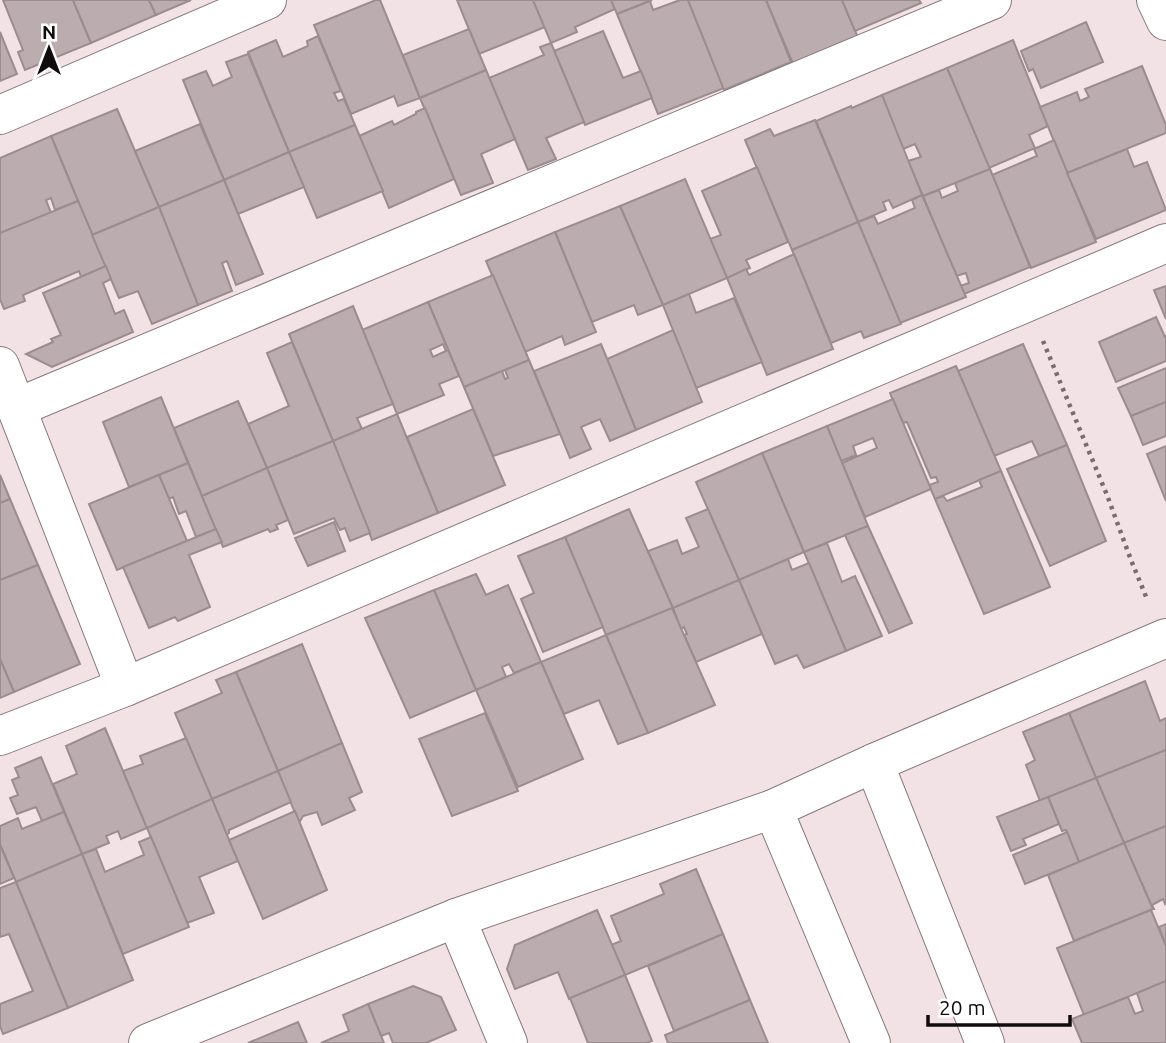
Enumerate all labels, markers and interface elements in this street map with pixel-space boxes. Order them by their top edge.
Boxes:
north arrow [14,14,84,84]
text: N [42,21,56,43]
scale bar [928,984,1070,1028]
text: 20 m [939,995,986,1019]

